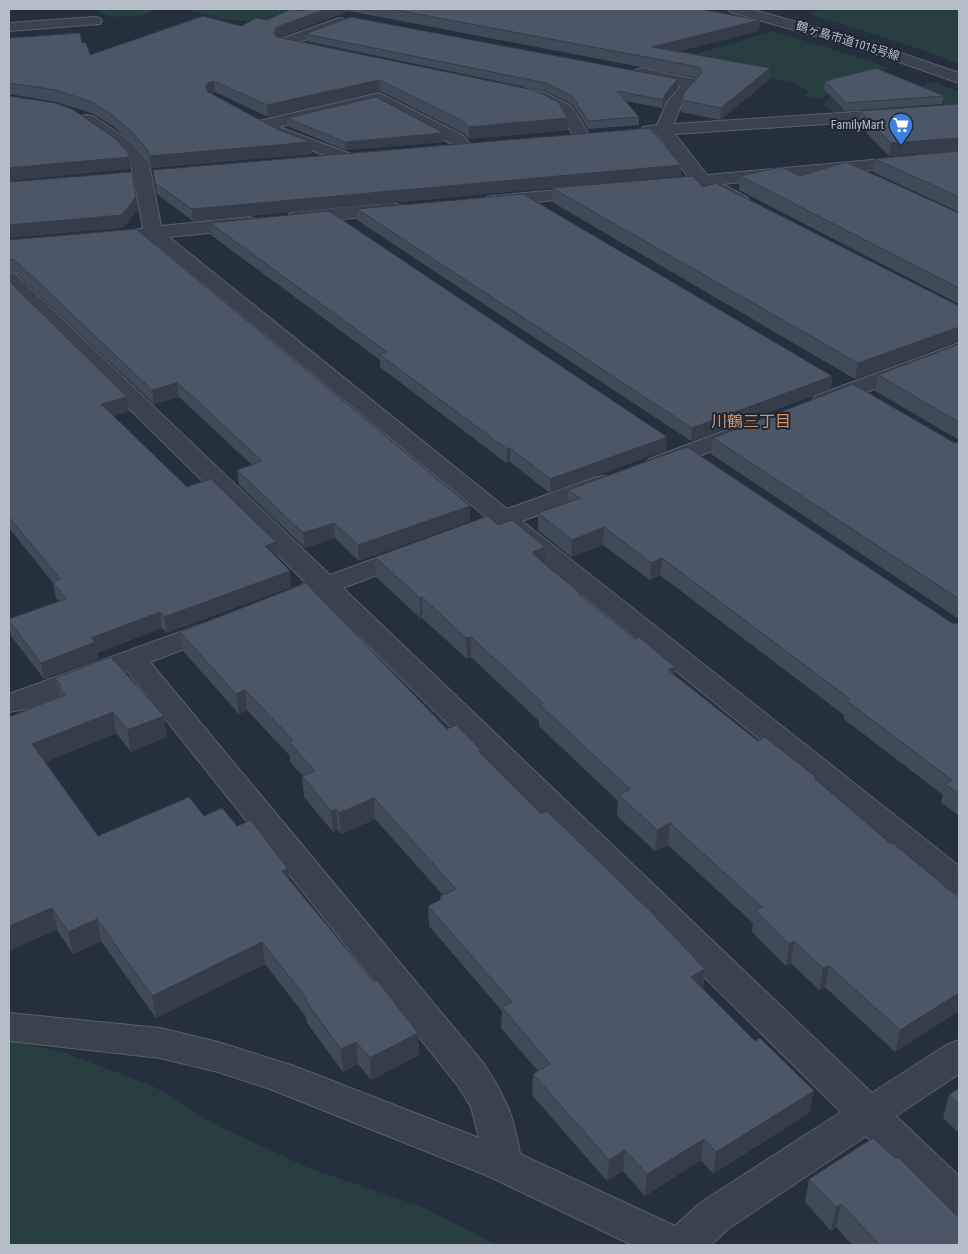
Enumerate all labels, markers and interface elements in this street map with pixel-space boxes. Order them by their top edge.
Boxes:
street label: 鶴ヶ島市道1015号線 [794,19,902,63]
supermarket icon: FamilyMart [888,112,914,146]
place label: FamilyMart [831,118,884,132]
district label: 川鶴三丁目 [711,412,791,431]

